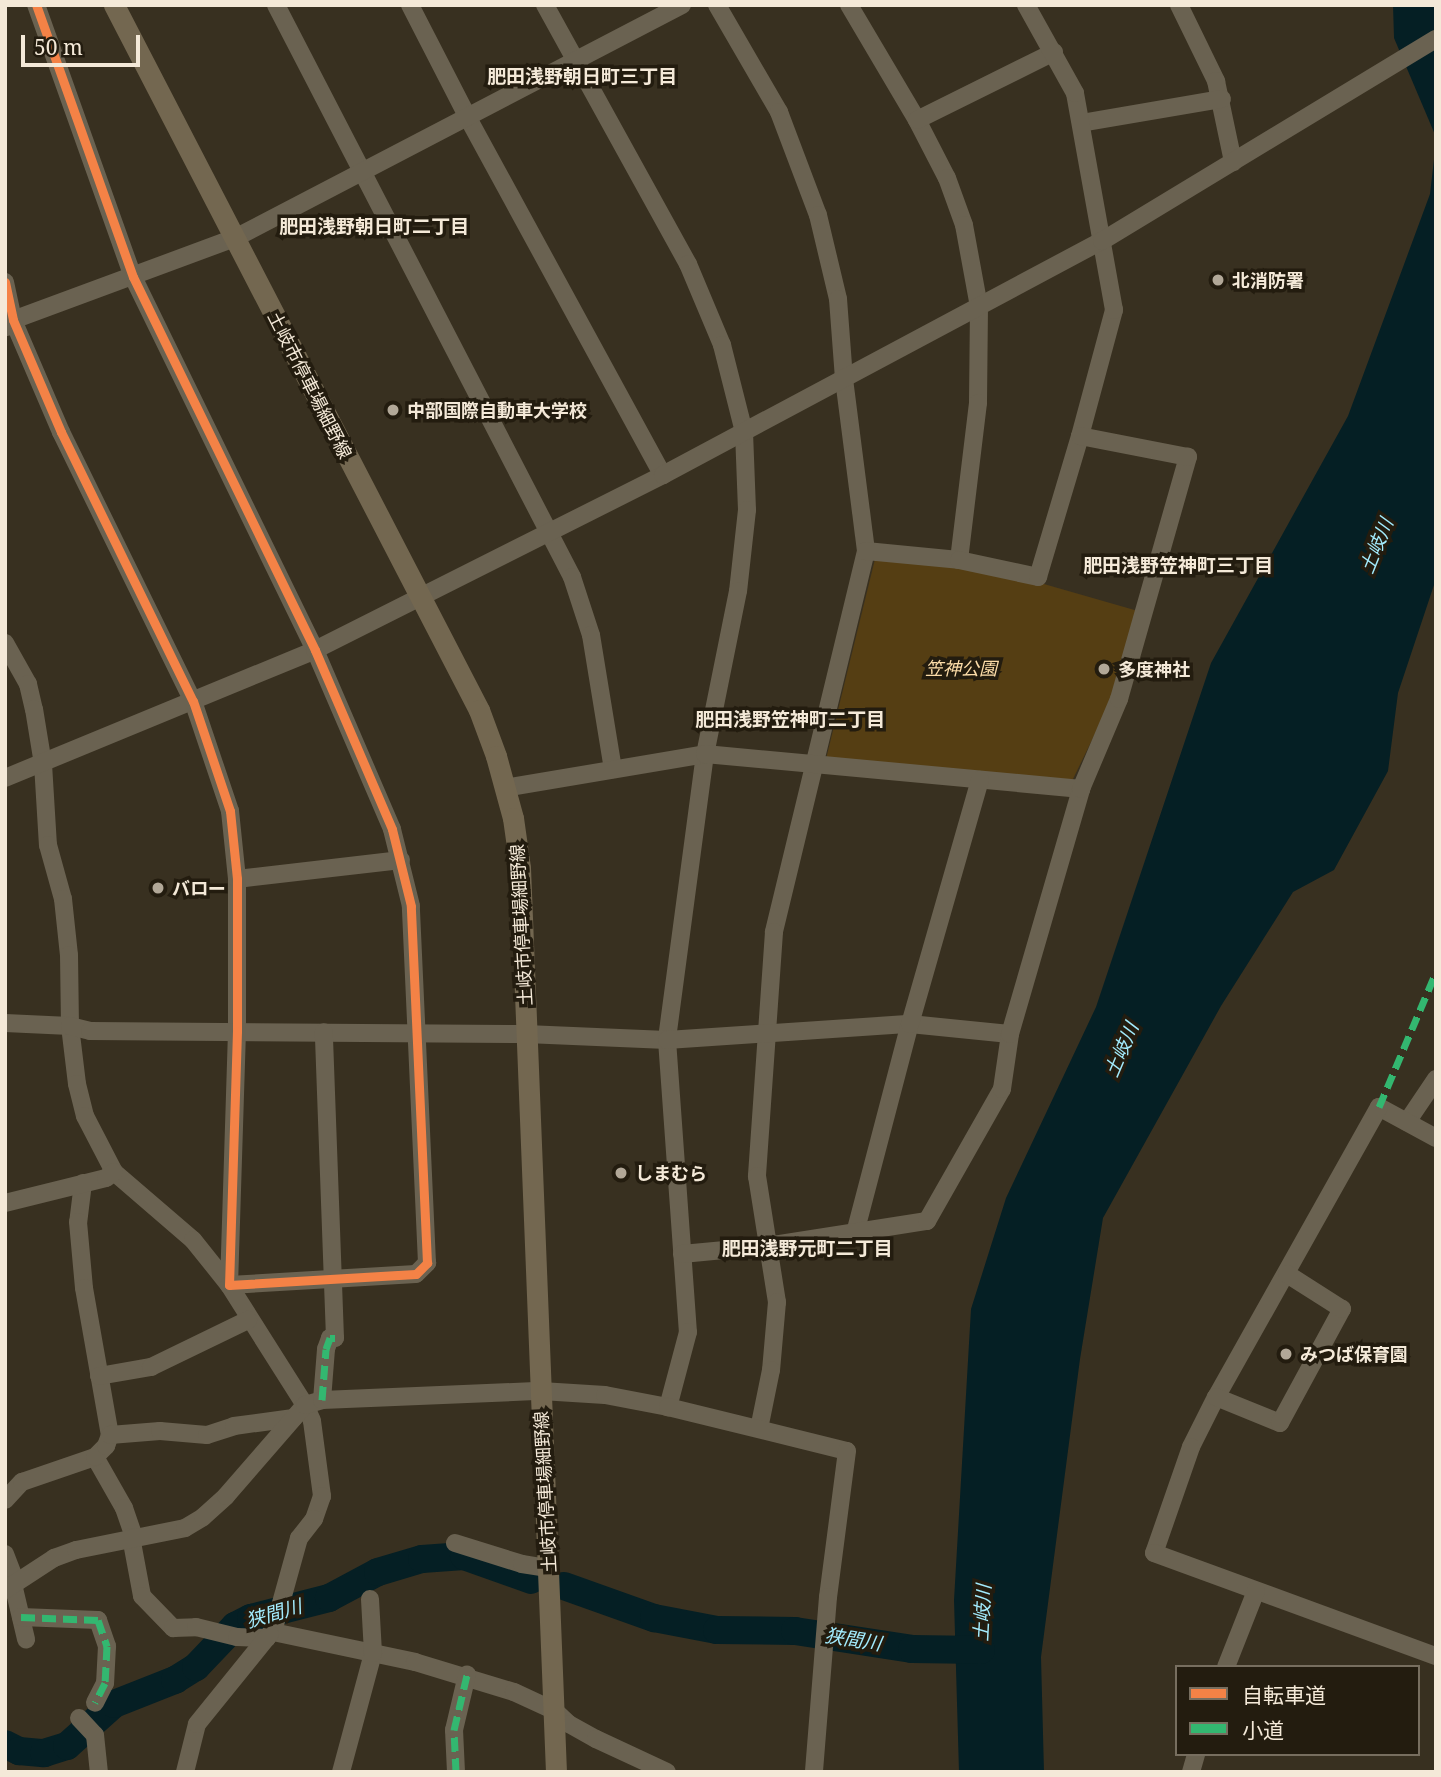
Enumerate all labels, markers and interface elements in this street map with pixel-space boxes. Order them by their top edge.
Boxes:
scale bar [24,21,144,65]
text: 50 m [34,33,83,61]
district label: 肥田浅野朝日町三丁目 [487,66,677,88]
district label: 肥田浅野朝日町二丁目 [279,216,469,238]
place label: 北消防署 [1232,269,1304,291]
marker: 北消防署 [1210,272,1226,288]
street label: 土岐市停車場細野線 [264,308,356,462]
place label: 中部国際自動車大学校 [407,399,587,421]
marker: 中部国際自動車大学校 [385,402,401,418]
water label: 土岐川 [1356,515,1398,577]
district label: 肥田浅野笠神町三丁目 [1083,555,1273,577]
park label: 笠神公園 [925,657,997,679]
place label: 多度神社 [1118,658,1190,680]
marker: 多度神社 [1096,661,1112,677]
district label: 肥田浅野笠神町二丁目 [695,709,885,731]
street label: 土岐市停車場細野線 [506,844,536,1006]
place label: バロー [172,877,226,899]
marker: バロー [150,880,166,896]
water label: 土岐川 [1100,1019,1144,1081]
place label: しまむら [635,1162,707,1184]
marker: しまむら [613,1165,629,1181]
district label: 肥田浅野元町二丁目 [722,1238,892,1260]
place label: みつば保育園 [1300,1343,1408,1365]
marker: みつば保育園 [1278,1346,1294,1362]
street label: 土岐市停車場細野線 [530,1411,560,1573]
water label: 土岐川 [970,1584,996,1642]
water label: 狭間川 [243,1595,305,1633]
water label: 狭間川 [823,1624,883,1656]
legend [1175,1665,1420,1756]
text: 自転車道 [1242,1681,1326,1709]
text: 小道 [1242,1716,1284,1744]

